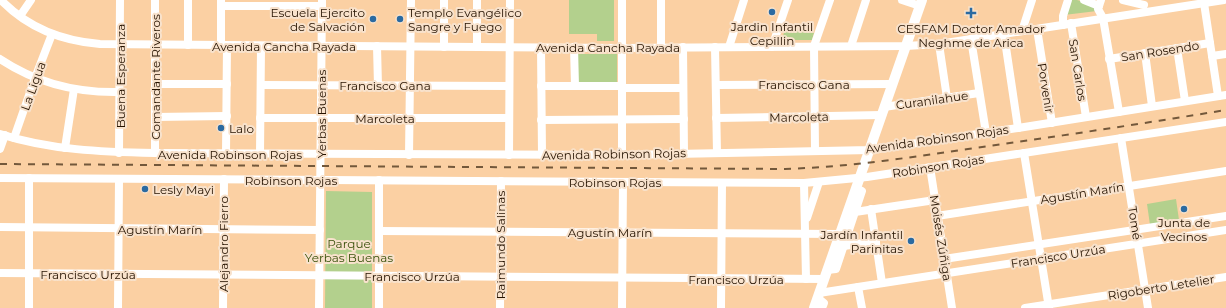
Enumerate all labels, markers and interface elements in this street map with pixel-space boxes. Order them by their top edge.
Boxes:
place label: Escuela Ejercito de Salvación [271,5,365,34]
place label: Templo Evangélico Sangre y Fuego [408,5,522,34]
marker: Jardin Infantil Cepillin [767,7,777,17]
marker: CESFAM Doctor Amador Neghme de Arica [965,7,977,19]
street label: Comandante Riveros [148,14,163,140]
marker: Escuela Ejercito de Salvación [368,14,378,24]
marker: Templo Evangélico Sangre y Fuego [395,14,405,24]
place label: Jardin Infantil Cepillin [730,19,813,48]
place label: CESFAM Doctor Amador Neghme de Arica [897,21,1045,50]
street label: Buena Esperanza [113,24,128,128]
street label: San Rosendo [1120,37,1200,65]
street label: San Carlos [1066,38,1090,102]
street label: Avenida Cancha Rayada [212,39,356,54]
street label: Avenida Cancha Rayada [536,40,680,55]
street label: La Ligua [17,59,49,113]
street label: Porvenir [1035,62,1057,114]
street label: Yerbas Buenas [314,70,329,158]
street label: Francisco Gana [758,77,850,92]
street label: Francisco Gana [339,78,431,93]
street label: Curanilahue [895,88,969,112]
street label: Marcoleta [769,109,829,125]
street label: Marcoleta [355,111,415,126]
place label: Lalo [229,121,254,136]
street label: Avenida Robinson Rojas [865,122,1010,156]
marker: Lalo [216,123,226,133]
street label: Avenida Robinson Rojas [542,145,686,163]
street label: Avenida Robinson Rojas [158,147,302,162]
street label: Robinson Rojas [891,151,985,181]
street label: Robinson Rojas [245,173,337,188]
street label: Robinson Rojas [569,175,661,190]
street label: Agustín Marín [1039,179,1125,207]
place label: Lesly Mayi [153,182,214,197]
marker: Lesly Mayi [140,184,150,194]
street label: Raimundo Salinas [493,191,508,299]
street label: Moisés Zúñiga [927,194,955,282]
street label: Alejandro Fierro [216,196,231,292]
marker: Junta de Vecinos [1179,204,1189,214]
street label: Tomé [1125,205,1145,241]
place label: Junta de Vecinos [1157,215,1210,244]
street label: Agustín Marín [118,222,202,237]
street label: Agustín Marín [568,225,652,240]
place label: Jardín Infantil Parinitas [819,227,903,256]
park label: Parque Yerbas Buenas [305,236,393,265]
marker: Jardín Infantil Parinitas [906,236,916,246]
street label: Francisco Urzúa [1010,241,1106,271]
street label: Francisco Urzúa [40,267,136,282]
street label: Francisco Urzúa [364,269,460,284]
street label: Rigoberto Letelier [1106,271,1216,303]
street label: Francisco Urzúa [688,272,784,287]

